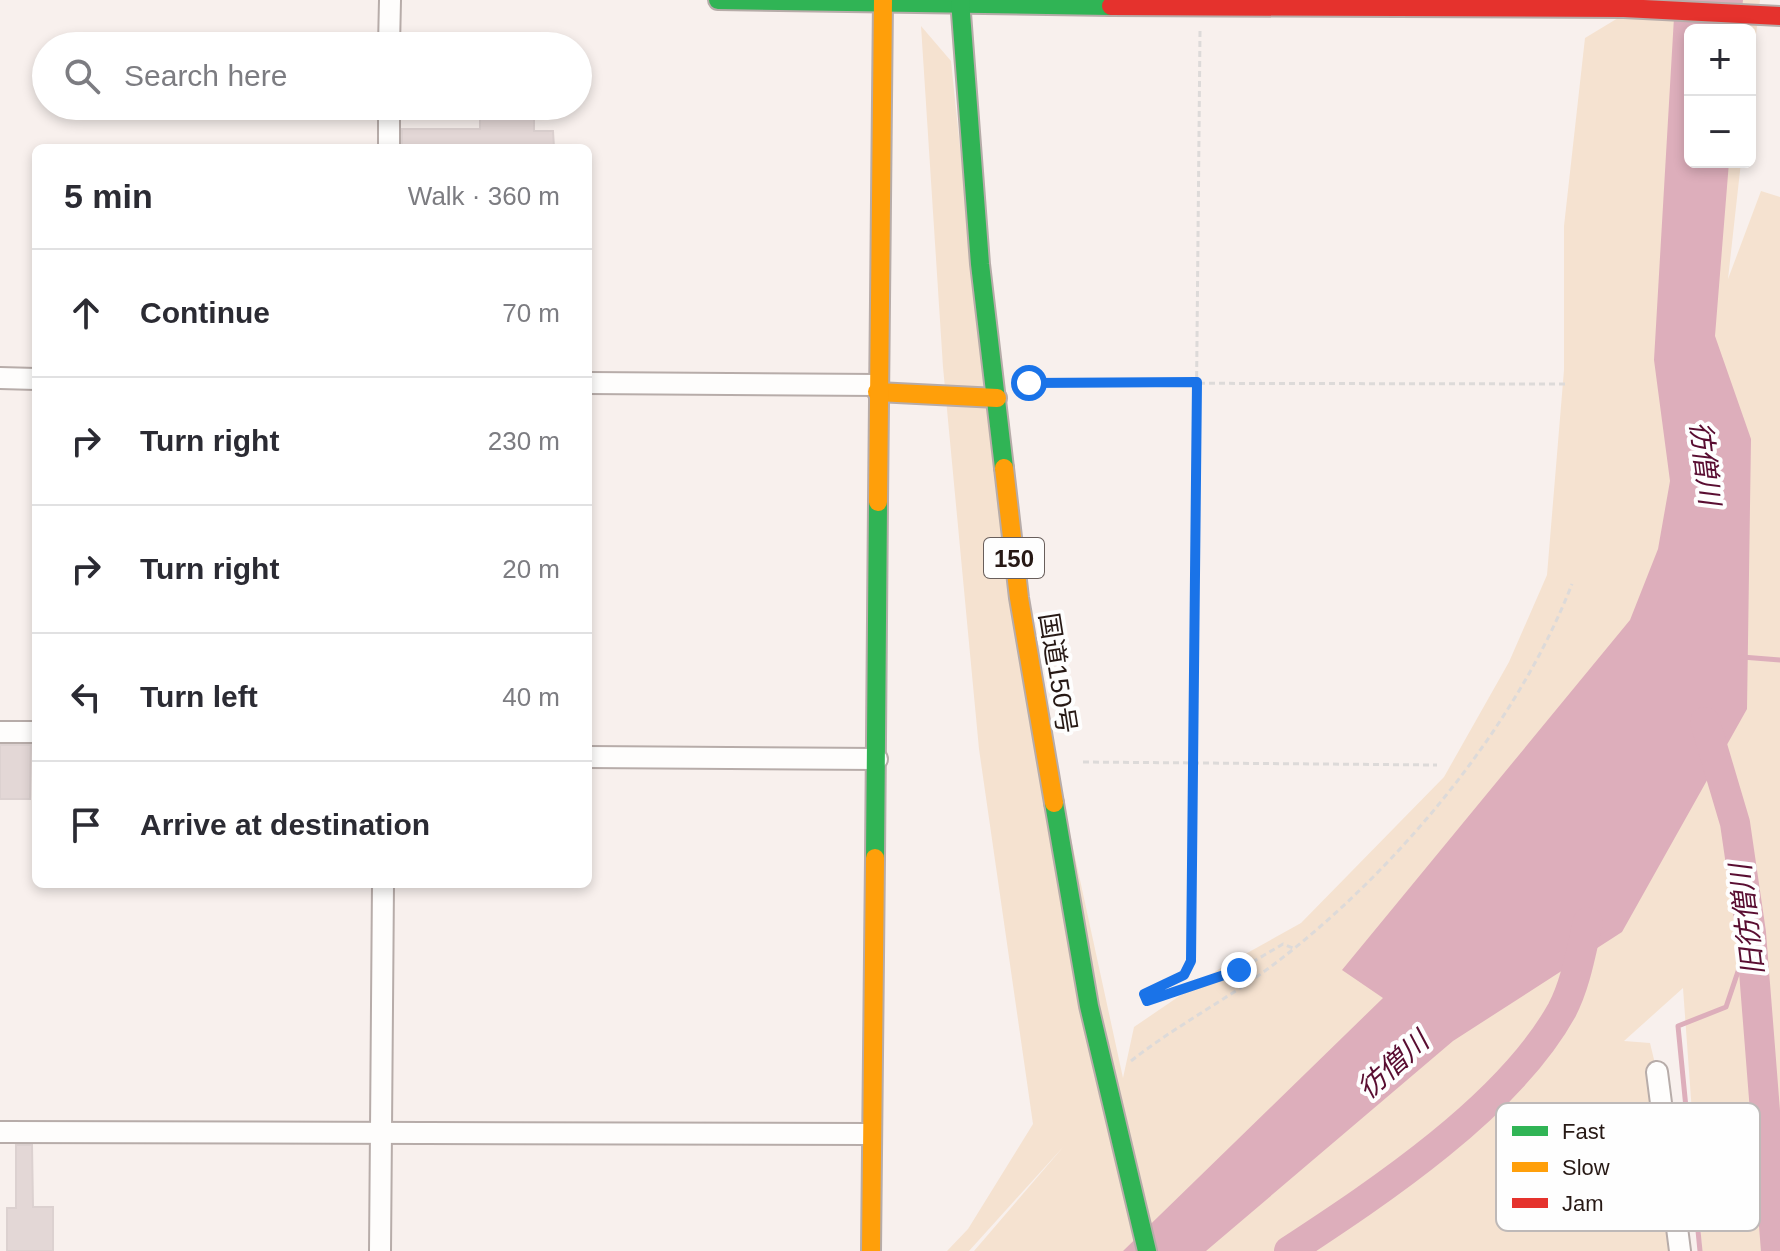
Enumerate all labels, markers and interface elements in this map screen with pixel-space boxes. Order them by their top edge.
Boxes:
map controls [1684,24,1756,168]
button: + [1684,24,1756,96]
search box [32,32,592,120]
icon: search [60,54,104,98]
text: Search here [124,59,287,92]
button: − [1684,96,1756,168]
text: 5 min [64,177,153,215]
text: Walk · 360 m [408,181,560,211]
icon: ahead [64,291,108,335]
text: Continue [140,296,270,329]
text: 70 m [502,298,560,328]
route start [1011,365,1047,401]
icon: right [64,419,108,463]
water label: 彷僧川 [1684,419,1726,510]
text: Turn right [140,424,279,457]
text: 230 m [488,426,560,456]
road number: 150 [984,538,1044,578]
icon: right [64,547,108,591]
text: Turn right [140,552,279,585]
text: 20 m [502,554,560,584]
street label: 国道150号 [1034,611,1082,735]
icon: left [64,675,108,719]
text: Turn left [140,680,258,713]
text: 40 m [502,682,560,712]
icon: arrive [64,803,108,847]
text: Arrive at destination [140,808,430,841]
water label: 旧彷僧川 [1724,860,1769,977]
route end [1221,952,1257,988]
water label: 彷僧川 [1351,1023,1437,1105]
legend [1496,1103,1760,1231]
text: Fast [1562,1119,1605,1144]
text: Slow [1562,1155,1610,1180]
text: Jam [1562,1191,1604,1216]

